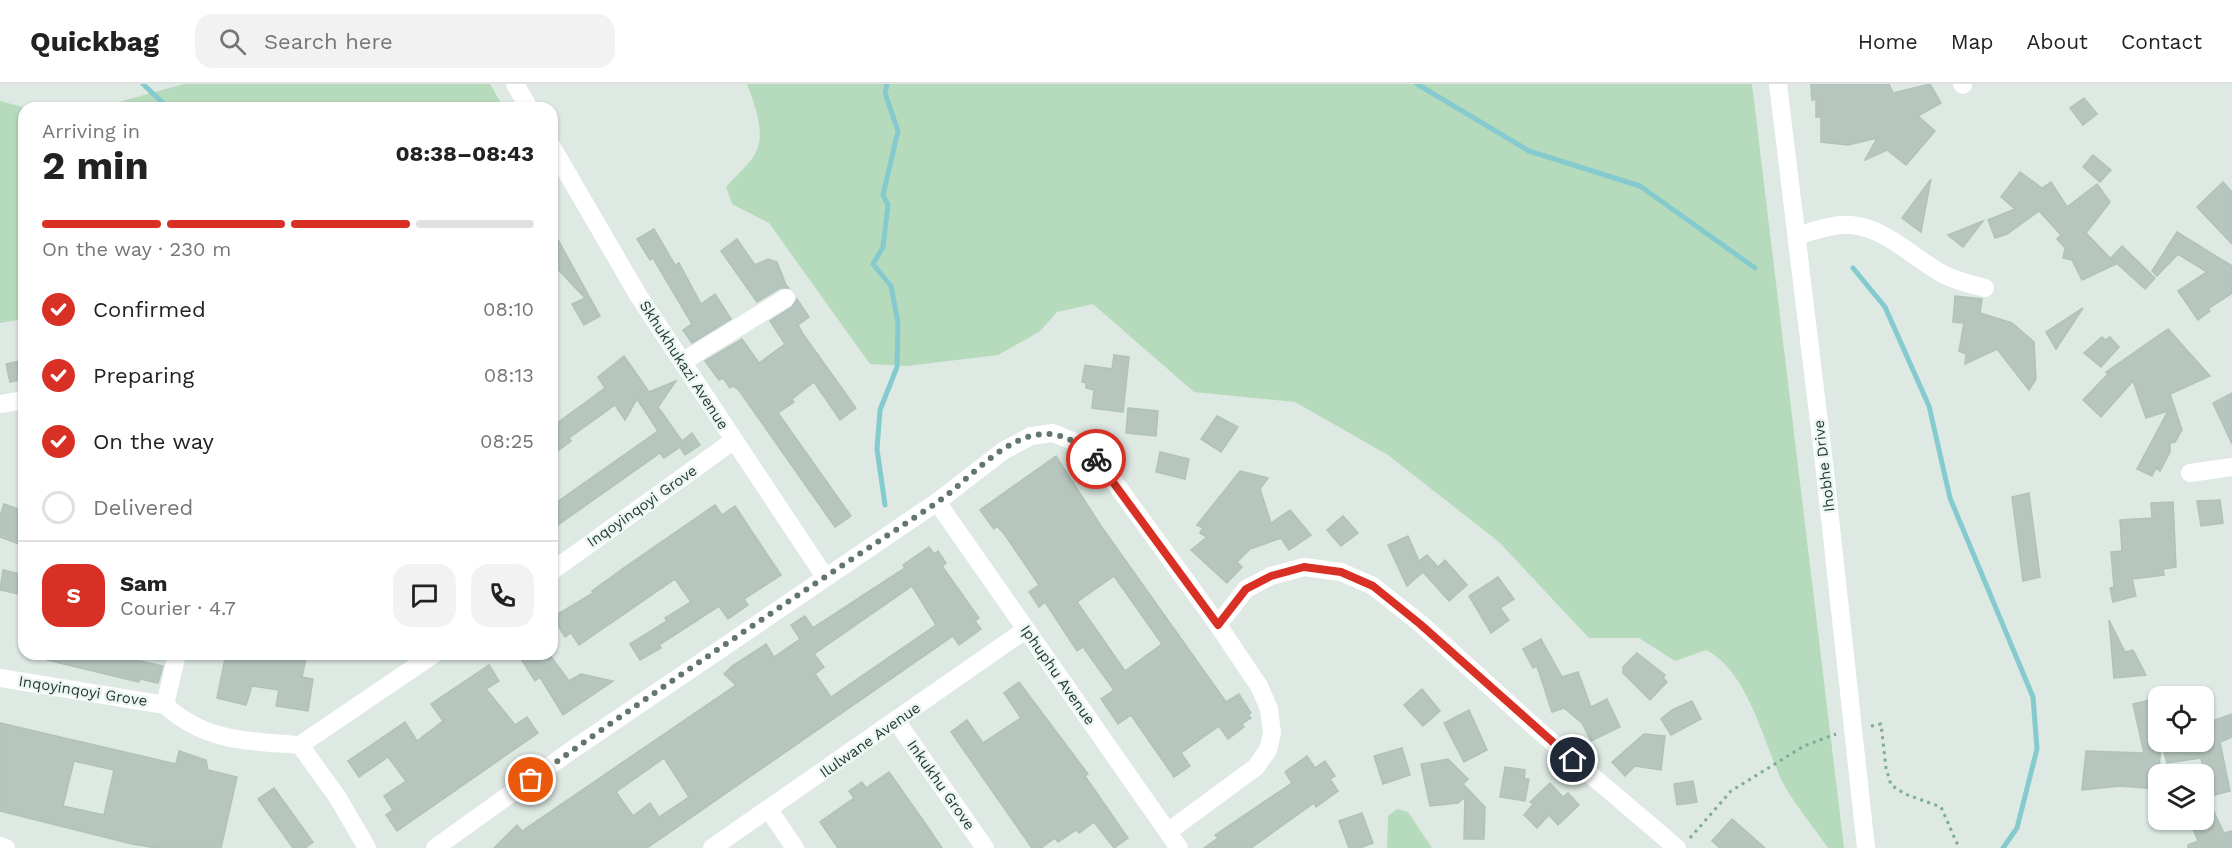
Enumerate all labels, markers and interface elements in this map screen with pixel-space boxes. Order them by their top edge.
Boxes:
search box [195,14,615,68]
text: Quickbag [30,25,159,58]
icon: search [216,25,249,58]
text: Search here [264,29,393,54]
text: Home [1858,29,1918,54]
text: Map [1951,29,1994,54]
text: About [2027,29,2088,54]
text: Contact [2121,29,2202,54]
text: Arriving in [42,119,140,143]
text: 08:38–08:43 [395,141,534,166]
text: 2 min [42,143,149,188]
text: On the way · 230 m [42,237,231,261]
icon: check [42,293,75,326]
text: Confirmed [93,297,206,322]
text: 08:10 [483,297,534,321]
street label: Skhukhukazi Avenue [636,297,732,433]
icon: check [42,359,75,392]
text: Preparing [93,363,194,388]
text: 08:13 [484,363,534,387]
street label: Ihobhe Drive [1809,419,1839,513]
icon: check [42,425,75,458]
text: On the way [93,429,214,454]
text: 08:25 [480,429,534,453]
courier [1066,429,1126,489]
icon: bike [1080,443,1113,476]
street label: Inqoyinqoyi Grove [584,461,700,551]
text: Delivered [93,495,193,520]
button: chat [393,564,456,627]
button: phone [471,564,534,627]
text: Sam [120,571,168,596]
text: S [66,583,81,608]
text: Courier · 4.7 [120,596,236,620]
street label: Iphuphu Avenue [1017,622,1099,728]
street label: Inqoyinqoyi Grove [17,672,149,710]
map controls [2148,686,2214,830]
button: locate [2148,686,2214,752]
street label: Ilulwane Avenue [816,699,924,781]
pin [1547,734,1598,785]
street label: Inkukhu Grove [903,737,979,833]
icon: home [1556,743,1589,776]
pin [505,754,556,805]
icon: bag [514,763,547,796]
button: layers [2148,764,2214,830]

